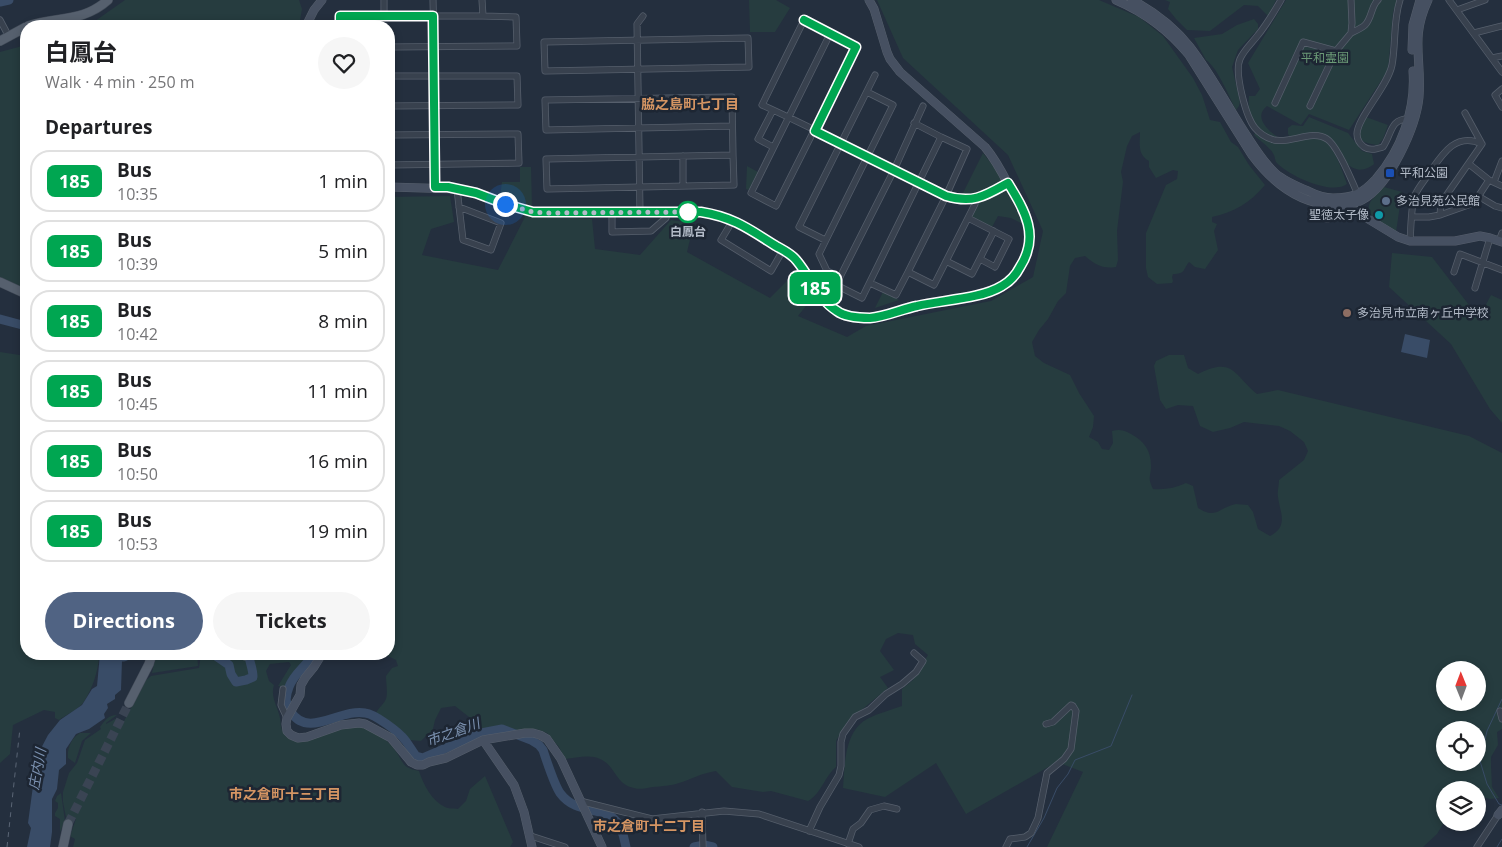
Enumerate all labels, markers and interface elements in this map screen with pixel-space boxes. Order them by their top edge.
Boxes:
text: 白鳳台 [45,35,117,68]
button: heart [318,37,370,89]
park label: 平和霊園 [1301,49,1349,66]
text: Walk · 4 min · 250 m [45,71,195,93]
district label: 脇之島町七丁目 [641,94,739,113]
text: Departures [45,114,152,140]
text: Bus [117,157,152,183]
place label: 平和公園 [1400,164,1448,181]
marker: 平和公園 [1384,167,1396,179]
text: 1 min [318,168,368,194]
text: 185 [59,169,90,193]
text: 10:35 [117,183,158,205]
your location [493,192,518,217]
place label: 多治見苑公民館 [1396,192,1480,209]
marker: 多治見苑公民館 [1380,195,1392,207]
marker: 白鳳台 [677,201,699,223]
place label: 聖徳太子像 [1309,206,1369,223]
marker: 聖徳太子像 [1373,209,1385,221]
place label: 白鳳台 [670,223,706,240]
text: Bus [117,227,152,253]
text: 5 min [318,238,368,264]
text: 185 [59,239,90,263]
text: 10:39 [117,253,158,275]
line badge: 185 [786,272,844,304]
text: 185 [800,276,830,300]
text: Bus [117,297,152,323]
place label: 多治見市立南ヶ丘中学校 [1357,304,1489,321]
marker: 多治見市立南ヶ丘中学校 [1341,307,1353,319]
text: 8 min [318,308,368,334]
text: 185 [59,309,90,333]
text: 10:42 [117,323,158,345]
text: Bus [117,367,152,393]
text: 11 min [307,378,368,404]
text: 185 [59,379,90,403]
text: 10:45 [117,393,158,415]
text: Bus [117,437,152,463]
text: 16 min [307,448,368,474]
text: 185 [59,449,90,473]
text: 10:50 [117,463,158,485]
text: Bus [117,507,152,533]
text: 19 min [307,518,368,544]
text: 185 [59,519,90,543]
text: 10:53 [117,533,158,555]
button: Directions [45,592,203,650]
button: Tickets [213,592,370,650]
north arrow [1436,661,1486,711]
map controls [1436,661,1486,831]
water label: 市之倉川 [423,712,484,750]
button: locate [1436,721,1486,771]
water label: 庄内川 [24,745,50,791]
button: layers [1436,781,1486,831]
district label: 市之倉町十三丁目 [229,784,341,803]
district label: 市之倉町十二丁目 [593,816,705,835]

